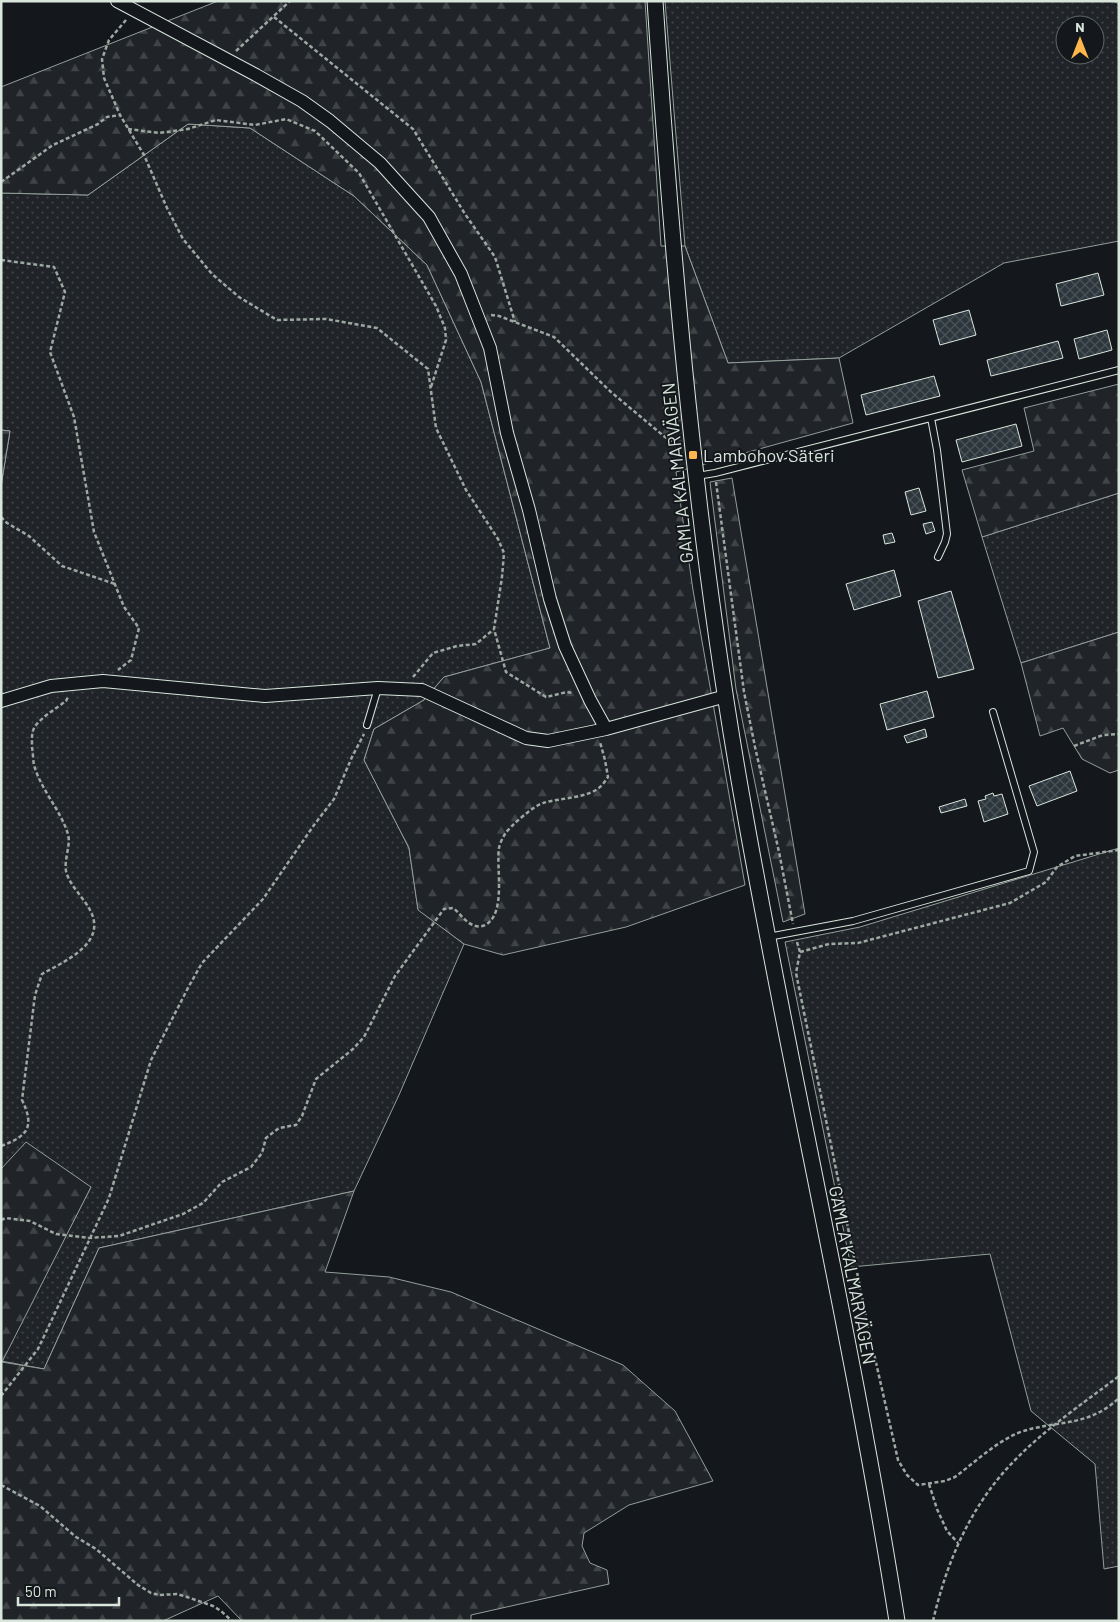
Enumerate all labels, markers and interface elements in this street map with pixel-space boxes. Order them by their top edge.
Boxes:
north arrow [1055,15,1105,65]
text: N [1075,18,1085,35]
street label: GAMLA KALMARVÄGEN [657,382,697,564]
place label: Lambohov Säteri [703,444,835,466]
marker: Lambohov Säteri [687,449,699,461]
street label: GAMLA KALMARVÄGEN [825,1184,881,1366]
scale bar [18,1574,119,1606]
text: 50 m [25,1582,57,1600]

